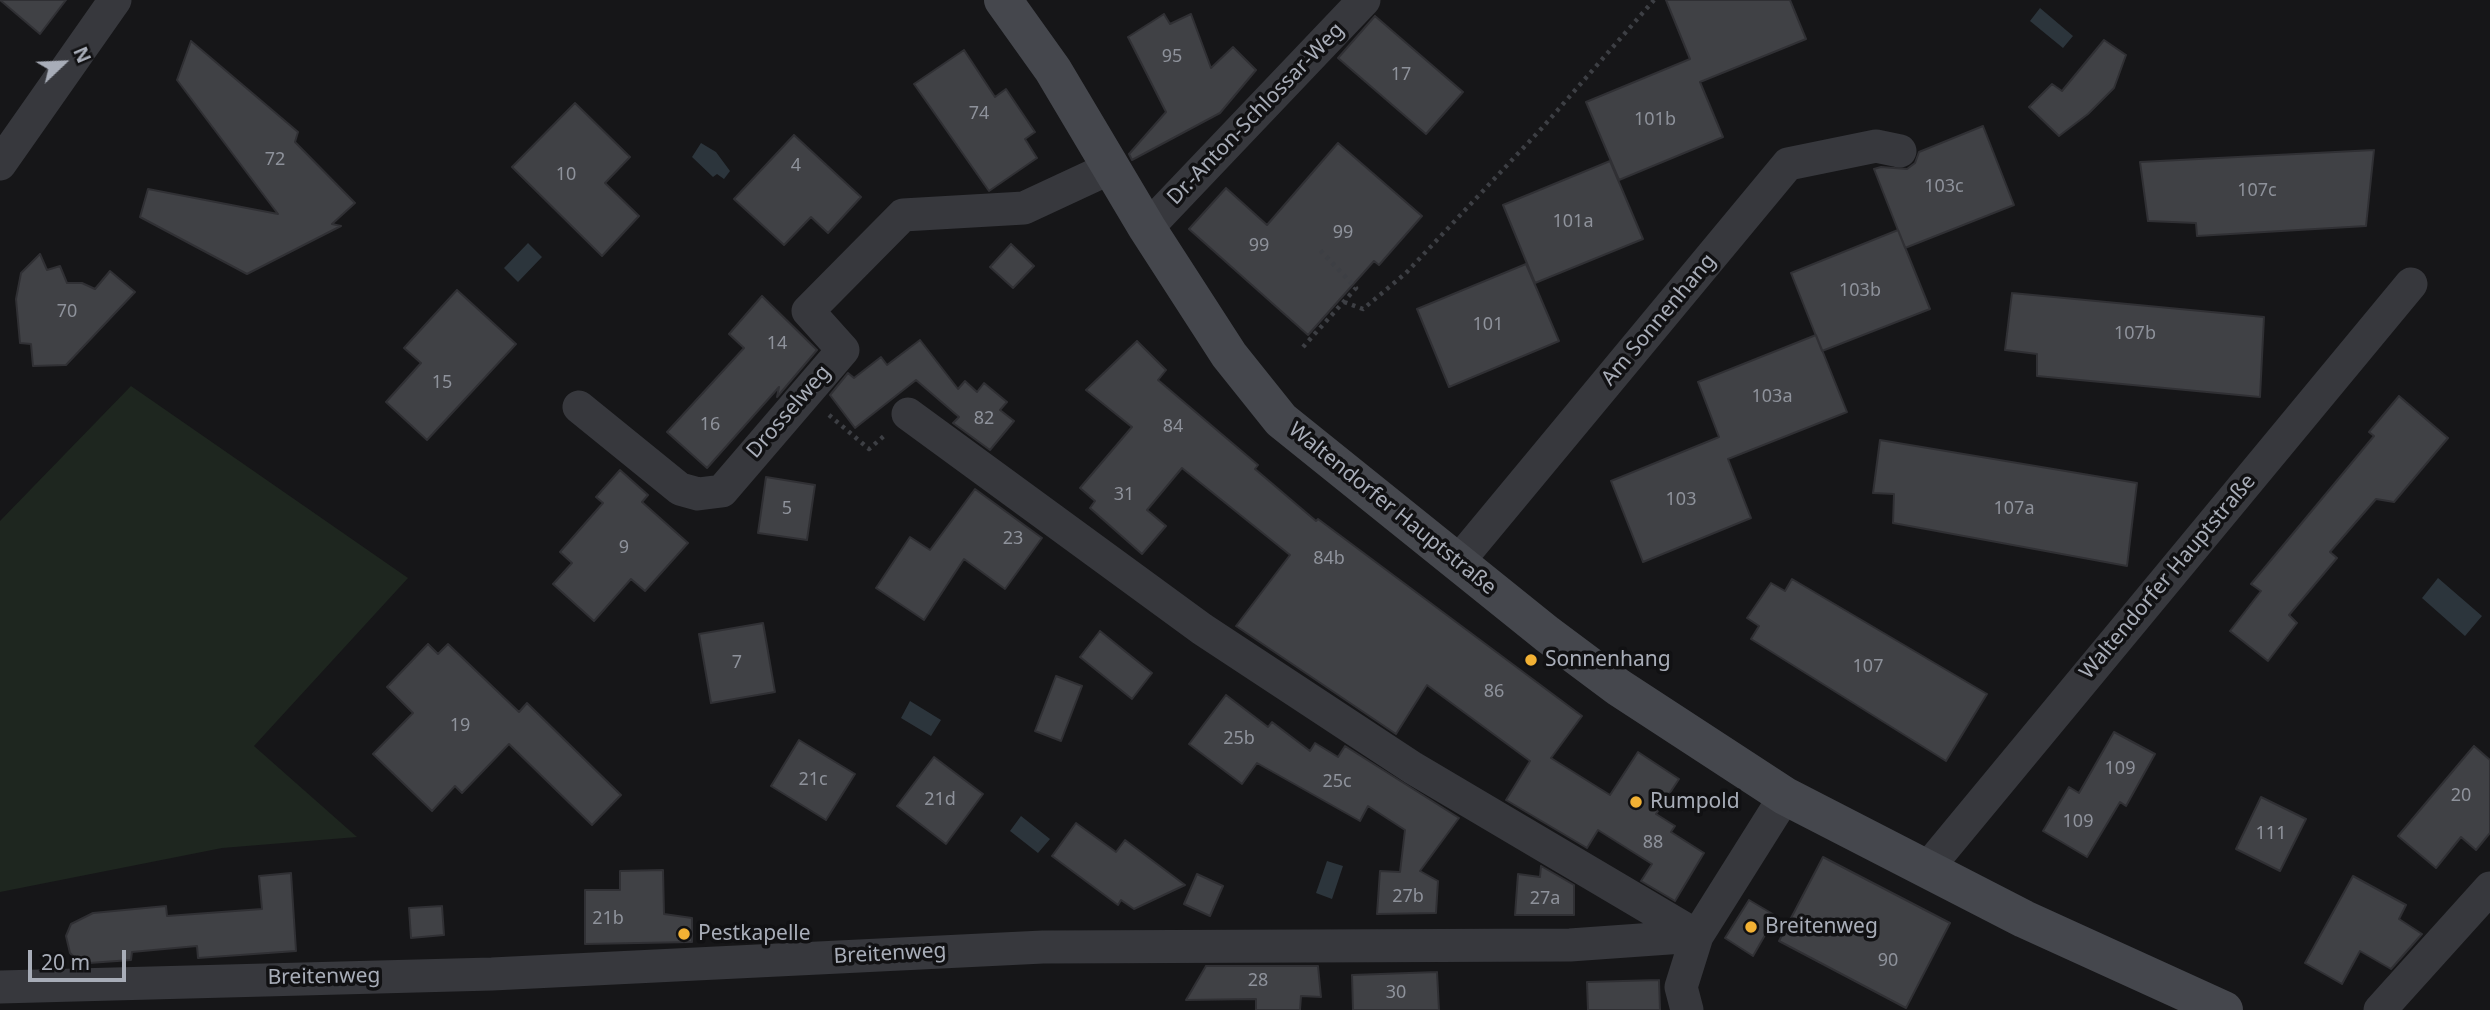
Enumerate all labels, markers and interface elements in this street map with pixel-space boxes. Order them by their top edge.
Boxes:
street label: Dr.-Anton-Schlossar-Weg [1162,18,1350,210]
north arrow [28,28,98,98]
text: N [67,43,97,67]
house number: 95 [1162,46,1182,68]
house number: 17 [1391,64,1411,86]
house number: 74 [969,103,989,125]
house number: 101b [1634,109,1676,131]
house number: 72 [265,149,285,171]
house number: 4 [791,155,801,177]
house number: 10 [556,164,576,186]
house number: 103c [1924,176,1964,198]
house number: 107c [2237,180,2277,202]
house number: 101a [1553,211,1593,233]
house number: 99 [1333,222,1353,244]
house number: 99 [1249,235,1269,257]
street label: Am Sonnenhang [1597,249,1721,391]
house number: 103b [1839,280,1881,302]
house number: 70 [57,301,77,323]
house number: 101 [1473,314,1503,336]
house number: 107b [2114,323,2156,345]
house number: 14 [767,333,787,355]
street label: Drosselweg [742,360,836,464]
house number: 15 [432,372,452,394]
house number: 103a [1752,386,1792,408]
house number: 82 [974,408,994,430]
house number: 16 [700,414,720,436]
house number: 84 [1163,416,1183,438]
street label: Waltendorfer Hauptstraße [1283,417,1501,601]
street label: Waltendorfer Hauptstraße [2075,469,2261,685]
house number: 31 [1114,484,1134,506]
house number: 103 [1666,489,1696,511]
house number: 5 [782,498,792,520]
house number: 107a [1994,498,2034,520]
house number: 23 [1003,528,1023,550]
house number: 9 [619,537,629,559]
house number: 84b [1313,548,1345,570]
place label: Sonnenhang [1545,647,1671,673]
house number: 7 [732,652,742,674]
marker: Sonnenhang [1523,652,1539,668]
house number: 107 [1853,656,1883,678]
house number: 86 [1484,681,1504,703]
house number: 19 [450,715,470,737]
house number: 25b [1223,728,1255,750]
house number: 109 [2105,758,2135,780]
house number: 21c [798,769,828,791]
house number: 25c [1322,771,1352,793]
house number: 20 [2451,785,2471,807]
house number: 21d [924,789,956,811]
place label: Rumpold [1650,789,1740,815]
marker: Rumpold [1628,794,1644,810]
house number: 109 [2063,811,2093,833]
house number: 111 [2256,823,2286,845]
house number: 88 [1643,832,1663,854]
house number: 27b [1392,886,1424,908]
house number: 27a [1530,888,1560,910]
house number: 21b [592,908,624,930]
place label: Breitenweg [1765,914,1878,940]
marker: Breitenweg [1743,919,1759,935]
place label: Pestkapelle [698,921,811,947]
marker: Pestkapelle [676,926,692,942]
scale bar [32,936,130,980]
street label: Breitenweg [833,938,947,970]
text: 20 m [41,948,90,976]
house number: 90 [1878,950,1898,972]
street label: Breitenweg [267,963,381,991]
house number: 28 [1248,970,1268,992]
house number: 30 [1386,982,1406,1004]

